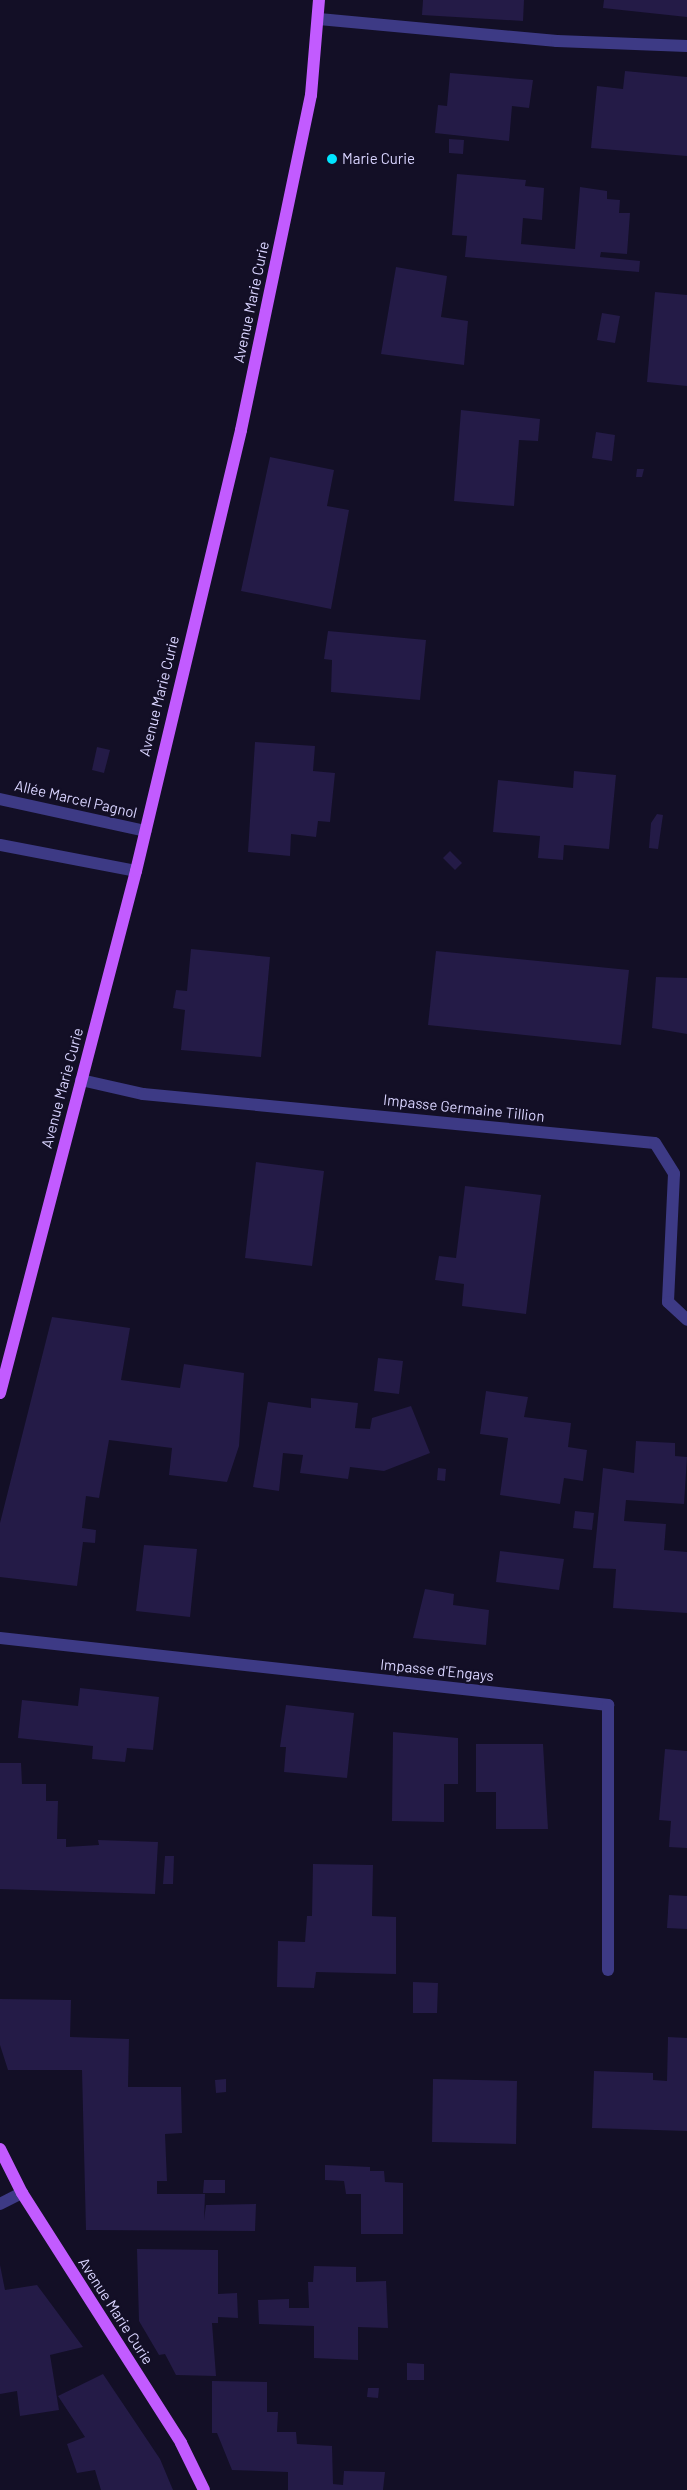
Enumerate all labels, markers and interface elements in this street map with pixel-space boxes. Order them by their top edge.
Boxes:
place label: Marie Curie [342,150,415,168]
marker: Marie Curie [326,153,338,165]
street label: Avenue Marie Curie [229,240,273,364]
street label: Avenue Marie Curie [135,634,183,758]
street label: Allée Marcel Pagnol [13,776,139,822]
street label: Avenue Marie Curie [37,1026,87,1150]
street label: Impasse Germaine Tillion [382,1091,546,1125]
street label: Impasse d'Engays [379,1655,495,1685]
street label: Avenue Marie Curie [75,2254,157,2368]

